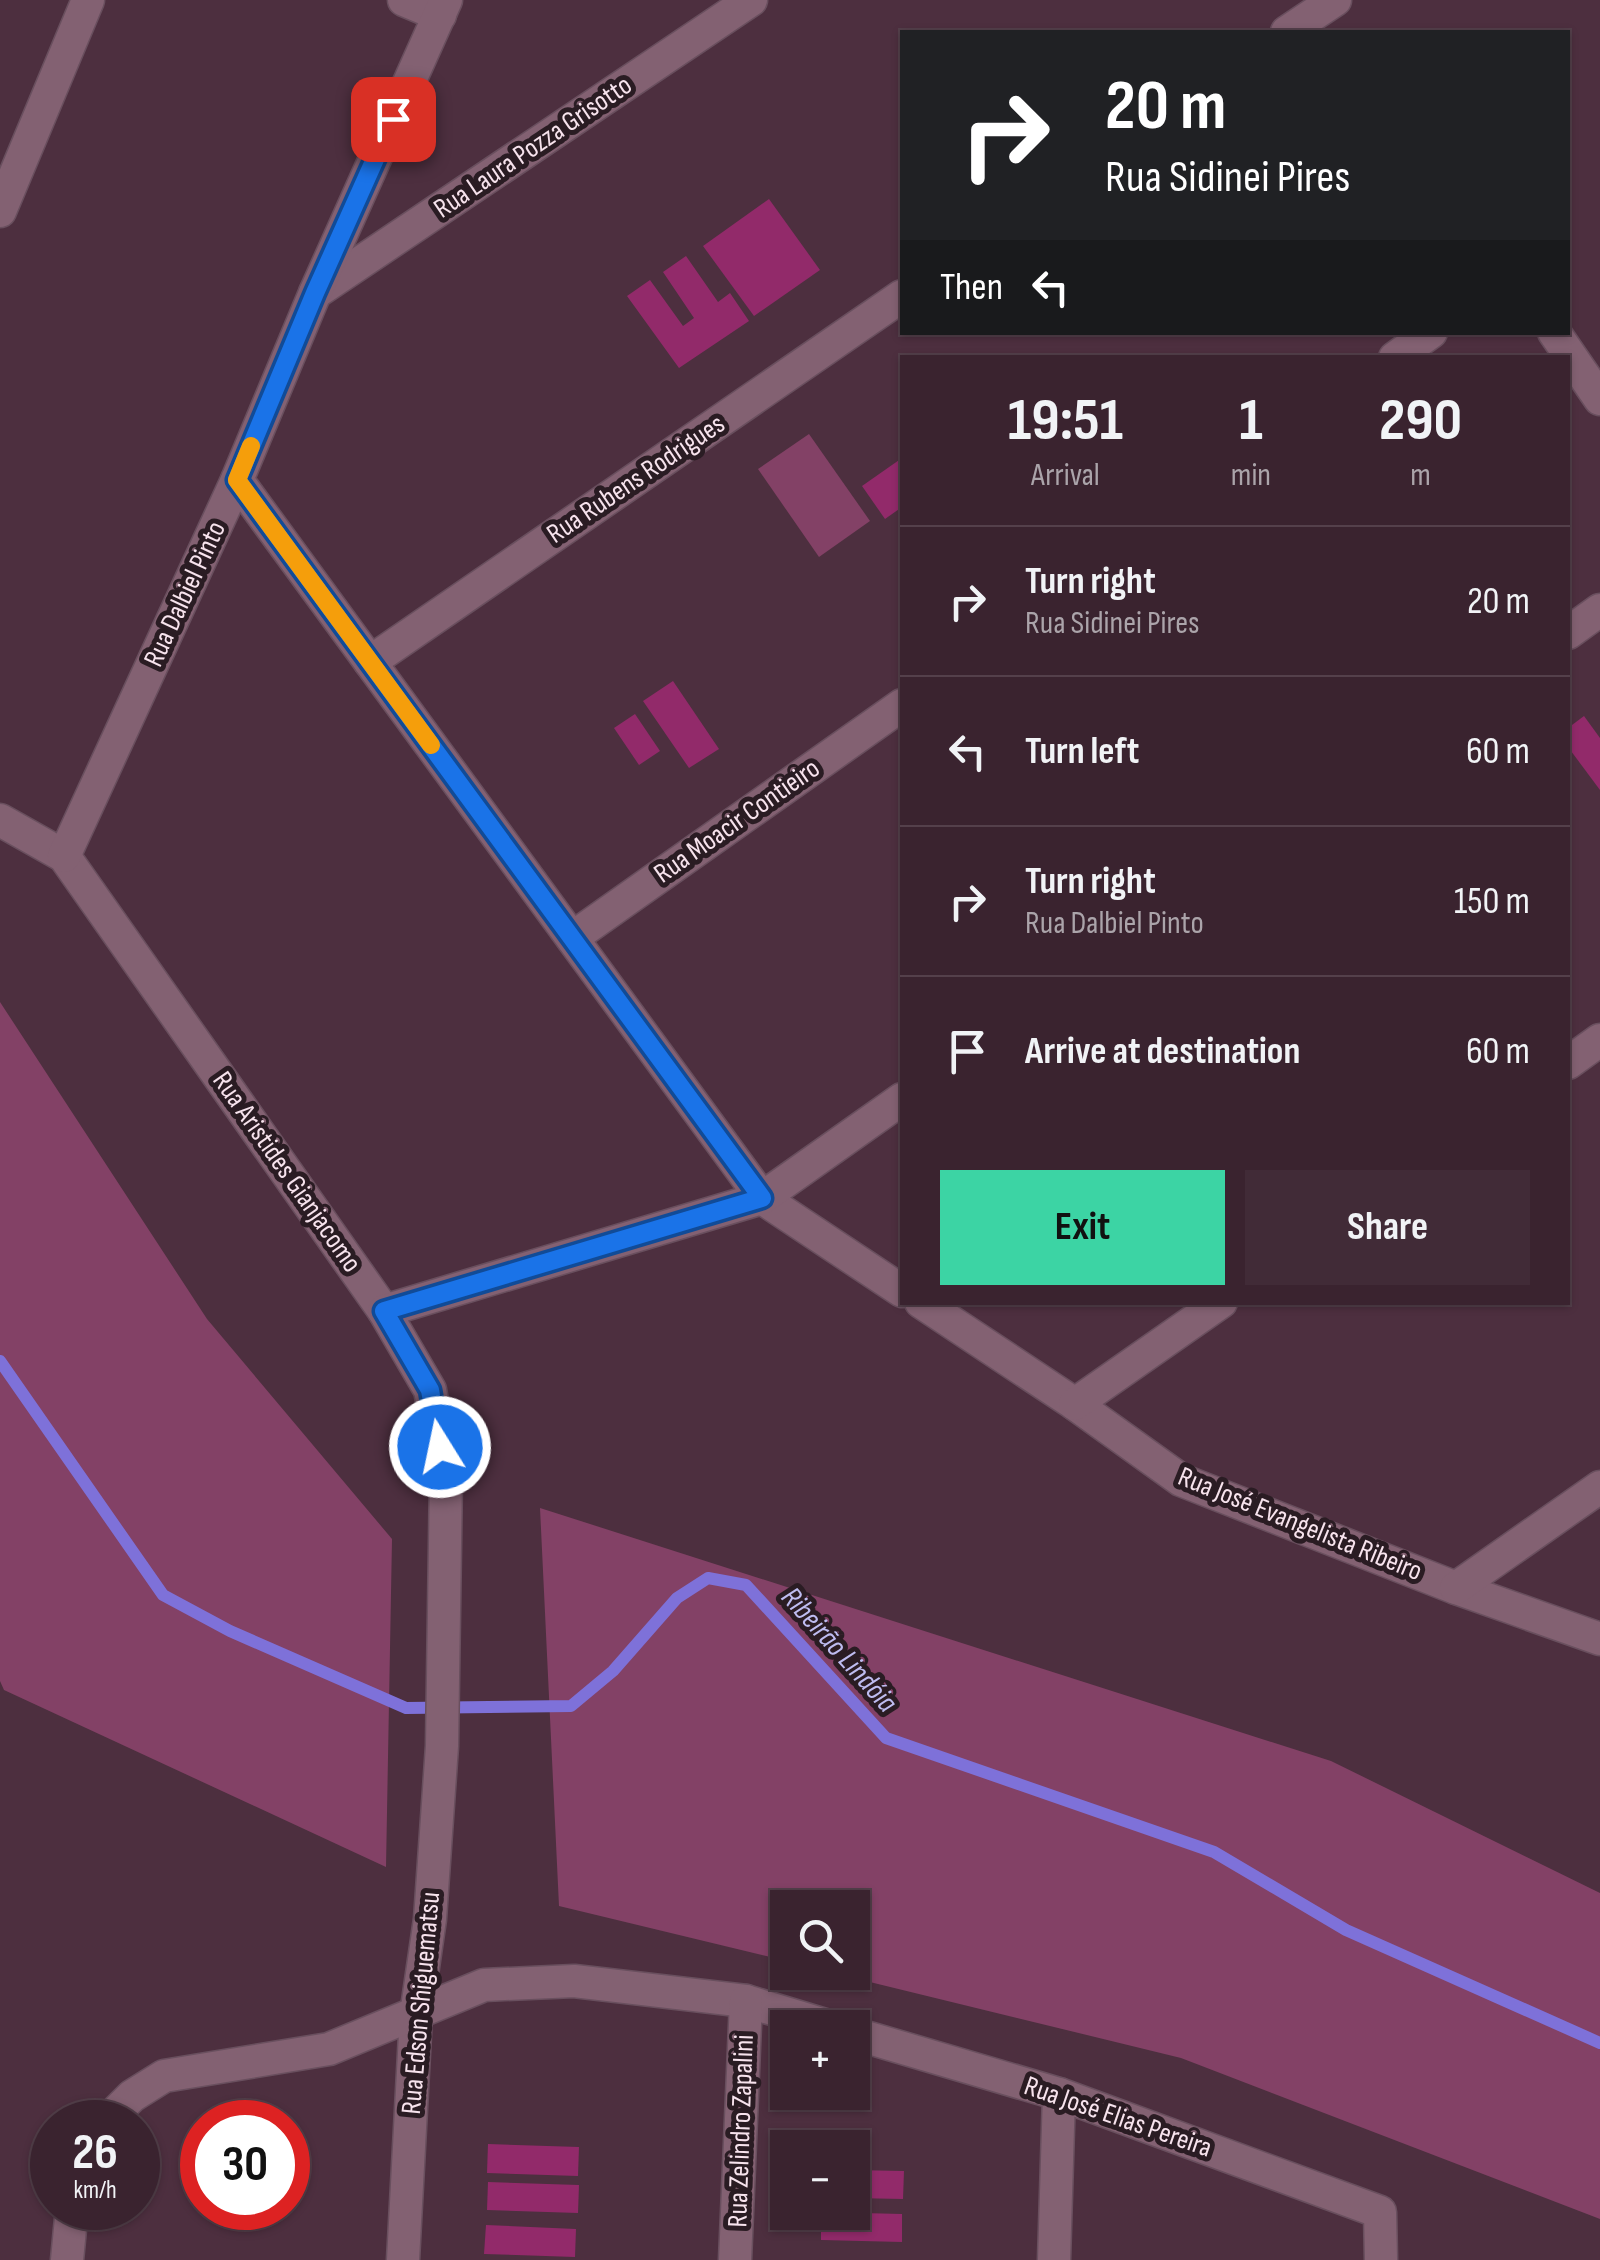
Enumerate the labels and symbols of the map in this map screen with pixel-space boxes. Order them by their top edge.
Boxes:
street label: Rua Laura Pozza Grisotto [428,69,638,225]
pin [351,77,436,162]
street label: Rua Rubens Rodrigues [541,407,731,551]
street label: Rua Dalbiel Pinto [137,516,233,672]
street label: Rua Moacir Contieiro [648,752,826,890]
street label: Rua Aristides Gianjacomo [206,1065,368,1279]
position arrow [388,1395,492,1499]
street label: Rua José Evangelista Ribeiro [1173,1460,1427,1588]
water label: Ribeirão Lindóia [773,1580,905,1720]
street label: Rua Edson Shiguematsu [395,1890,447,2116]
street label: Rua Zelindro Zapalini [721,2034,761,2228]
street label: Rua José Elias Pereira [1020,2069,1216,2165]
speed limit sign: 30 [180,2100,310,2230]

